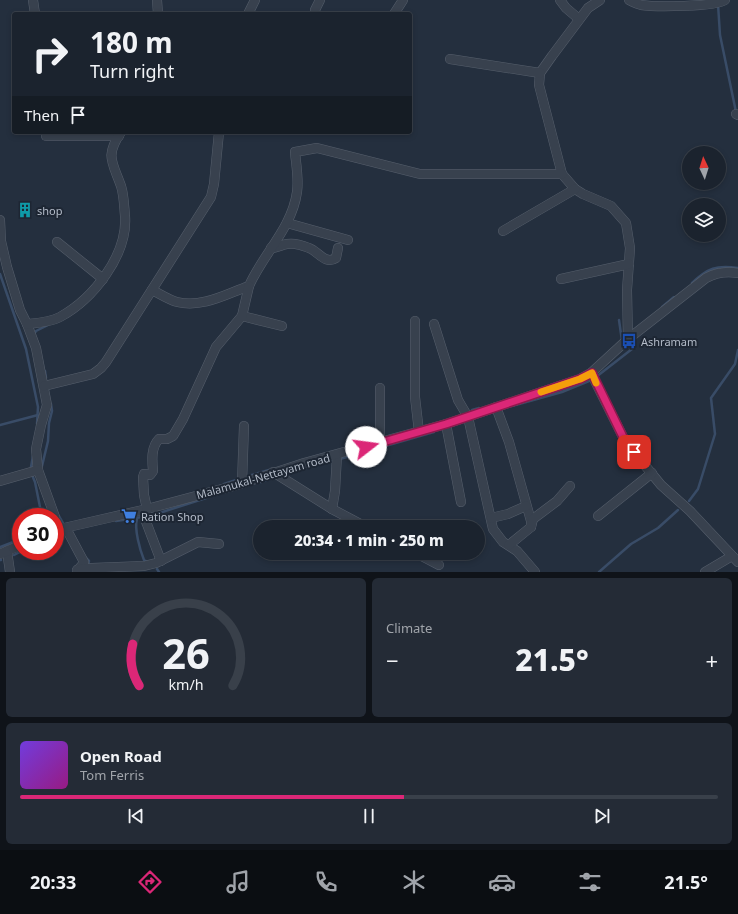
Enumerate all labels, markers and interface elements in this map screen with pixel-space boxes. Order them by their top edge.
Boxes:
text: 180 m [90,23,173,61]
icon: right [24,28,76,80]
text: Turn right [90,59,174,83]
icon: arrive [67,104,89,126]
text: Then [24,105,59,125]
north arrow [682,146,726,190]
map controls [682,146,726,242]
button: layers [682,198,726,242]
building icon: shop [16,201,34,219]
place label: shop [37,203,63,218]
bus stop icon: Ashramam [620,332,638,350]
place label: Ashramam [641,334,697,349]
position arrow [345,426,387,468]
pin [617,435,651,469]
icon: arrive [623,441,645,463]
street label: Malamukal-Nettayam road [195,450,331,502]
supermarket icon: Ration Shop [120,507,138,525]
speed limit sign: 30 [12,508,64,560]
place label: Ration Shop [141,509,204,524]
text: 20:34 · 1 min · 250 m [294,530,444,550]
text: Climate [386,619,432,637]
text: 26 [162,624,210,680]
text: 21.5° [515,639,589,680]
text: − [386,645,399,675]
text: + [705,645,718,675]
text: km/h [168,674,204,693]
text: Open Road [80,746,162,766]
text: Tom Ferris [80,766,144,784]
icon: previous [125,805,147,827]
icon: pause [358,805,380,827]
icon: next [591,805,613,827]
icon: directions [136,868,164,896]
icon: music [224,868,252,896]
icon: phone [312,868,340,896]
icon: climate [400,868,428,896]
icon: car [488,868,516,896]
icon: filters [576,868,604,896]
text: 20:33 [30,870,76,894]
text: 21.5° [664,870,708,894]

